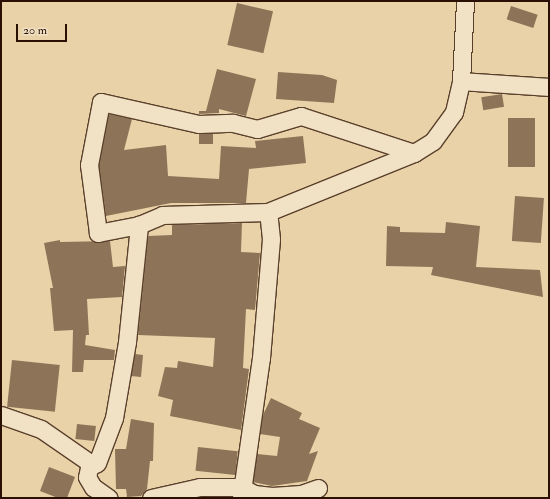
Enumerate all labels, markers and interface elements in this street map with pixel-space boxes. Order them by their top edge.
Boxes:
scale bar [18,16,69,42]
text: 20 m [23,23,47,38]

